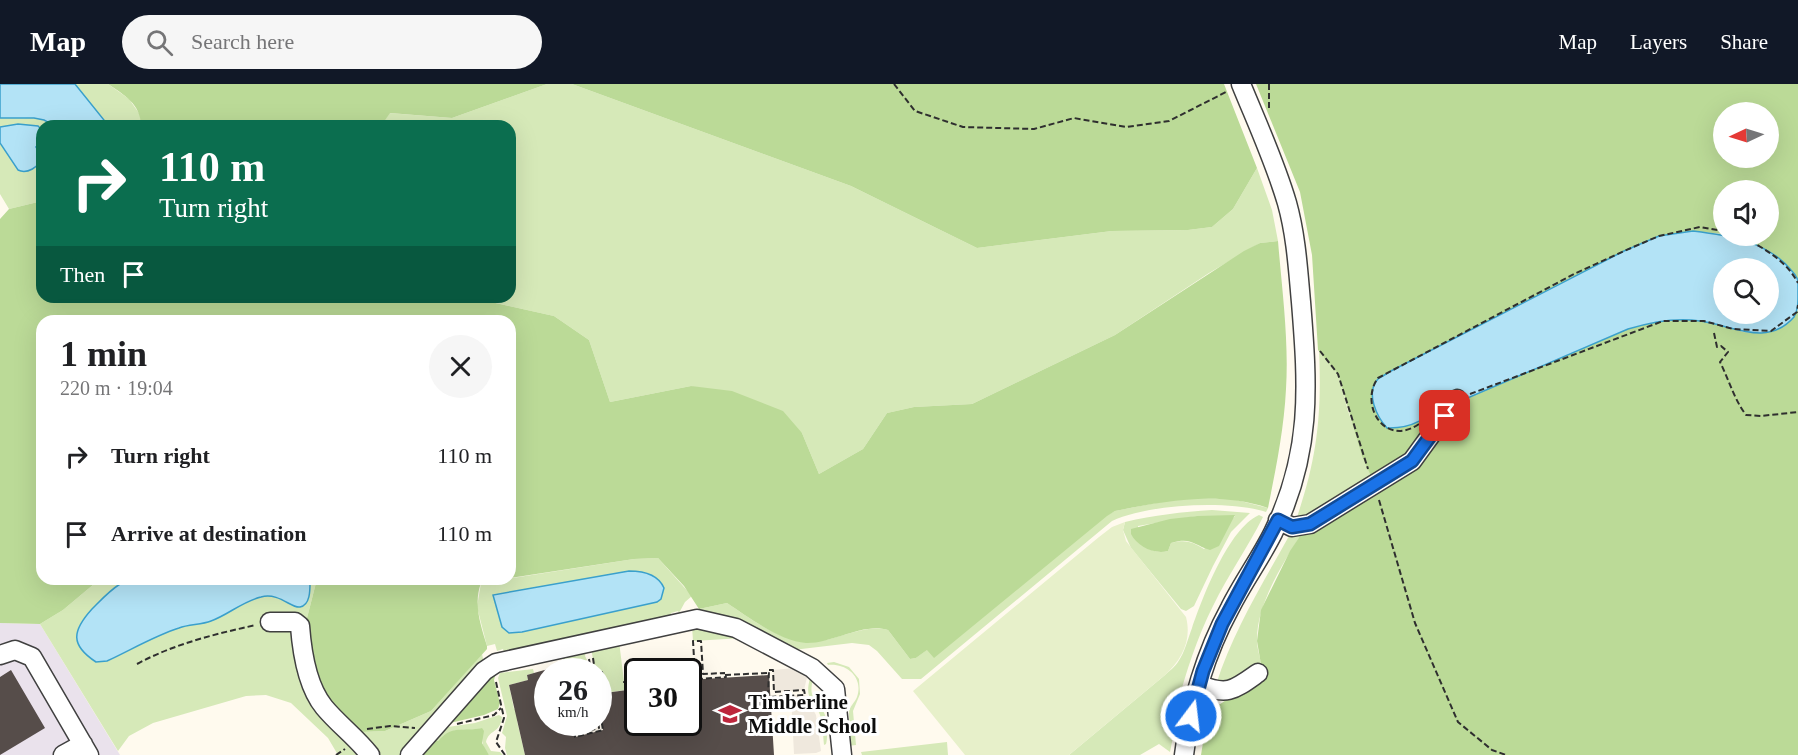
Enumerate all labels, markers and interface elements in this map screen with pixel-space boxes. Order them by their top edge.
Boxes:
search box [122,15,542,69]
text: Map [30,26,86,57]
icon: search [143,26,176,59]
text: Search here [191,29,294,54]
text: Map [1559,30,1597,54]
text: Layers [1630,30,1687,54]
text: Share [1720,30,1768,54]
north arrow [1713,102,1779,168]
map controls [1713,102,1779,324]
icon: right [60,144,138,222]
text: 110 m [159,144,265,190]
button: sound [1713,180,1779,246]
text: Turn right [159,193,268,223]
icon: arrive [117,258,150,291]
button: search [1713,258,1779,324]
text: Then [60,262,105,287]
text: 1 min [60,334,147,374]
button: close [429,335,492,398]
text: 220 m · 19:04 [60,377,173,399]
pin [1419,390,1470,441]
icon: arrive [1428,399,1461,432]
icon: right [60,440,93,473]
text: Turn right [111,443,210,468]
text: 110 m [437,443,492,468]
icon: arrive [60,518,93,551]
text: Arrive at destination [111,521,307,546]
text: 110 m [437,521,492,546]
speed limit sign: 30 [624,658,702,736]
text: 26 [558,673,588,706]
position arrow [1159,684,1223,748]
place label: Timberline Middle School [748,690,877,738]
school or university icon: Timberline Middle School [717,701,743,727]
text: km/h [558,704,588,720]

